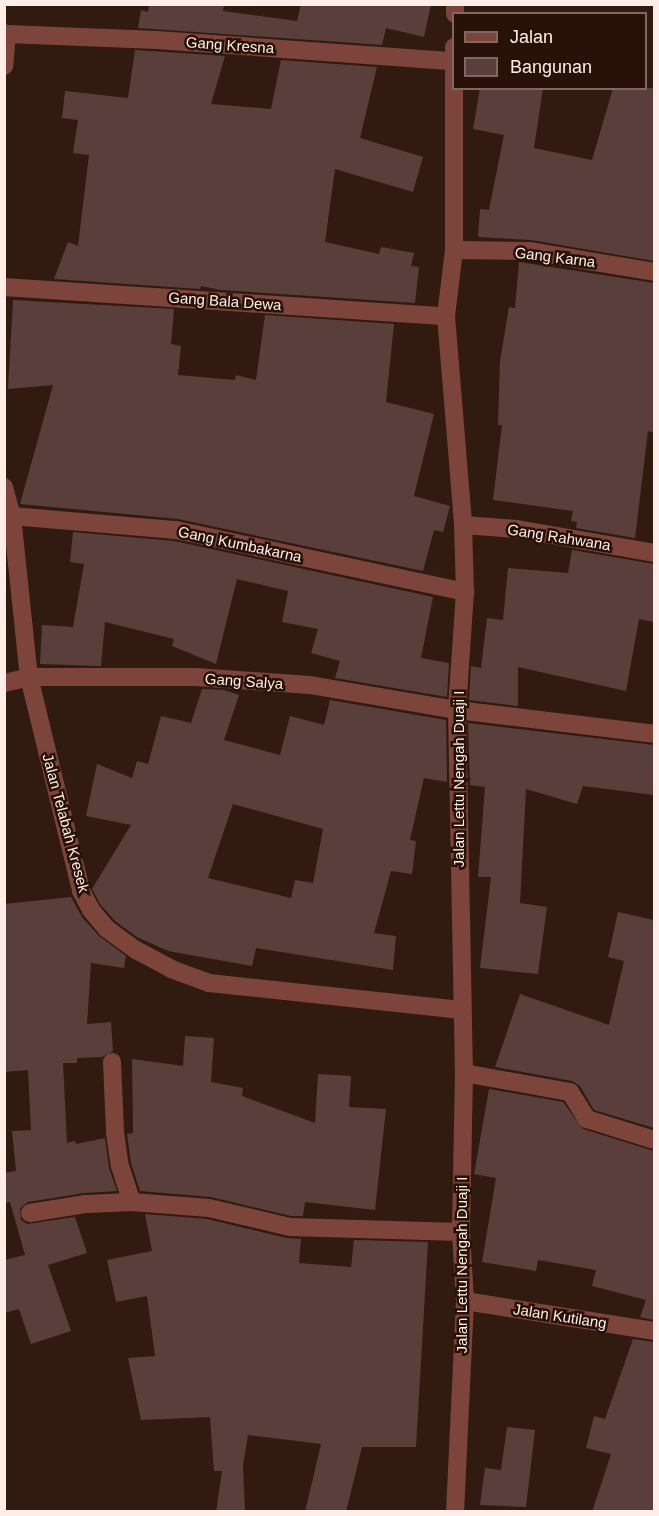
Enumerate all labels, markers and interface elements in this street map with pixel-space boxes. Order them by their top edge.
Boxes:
legend [452,12,647,90]
text: Jalan [510,27,553,47]
street label: Gang Kresna [185,33,275,57]
text: Bangunan [510,57,592,77]
street label: Gang Karna [514,243,596,271]
street label: Gang Bala Dewa [168,288,282,314]
street label: Gang Rahwana [506,520,612,554]
street label: Gang Kumbakarna [177,522,303,566]
street label: Gang Salya [204,669,284,693]
street label: Jalan Lettu Nengah Duaji I [450,691,468,867]
street label: Jalan Telabah Kresek [39,751,93,895]
street label: Jalan Lettu Nengah Duaji I [453,1177,471,1353]
street label: Jalan Kutilang [512,1300,608,1332]

